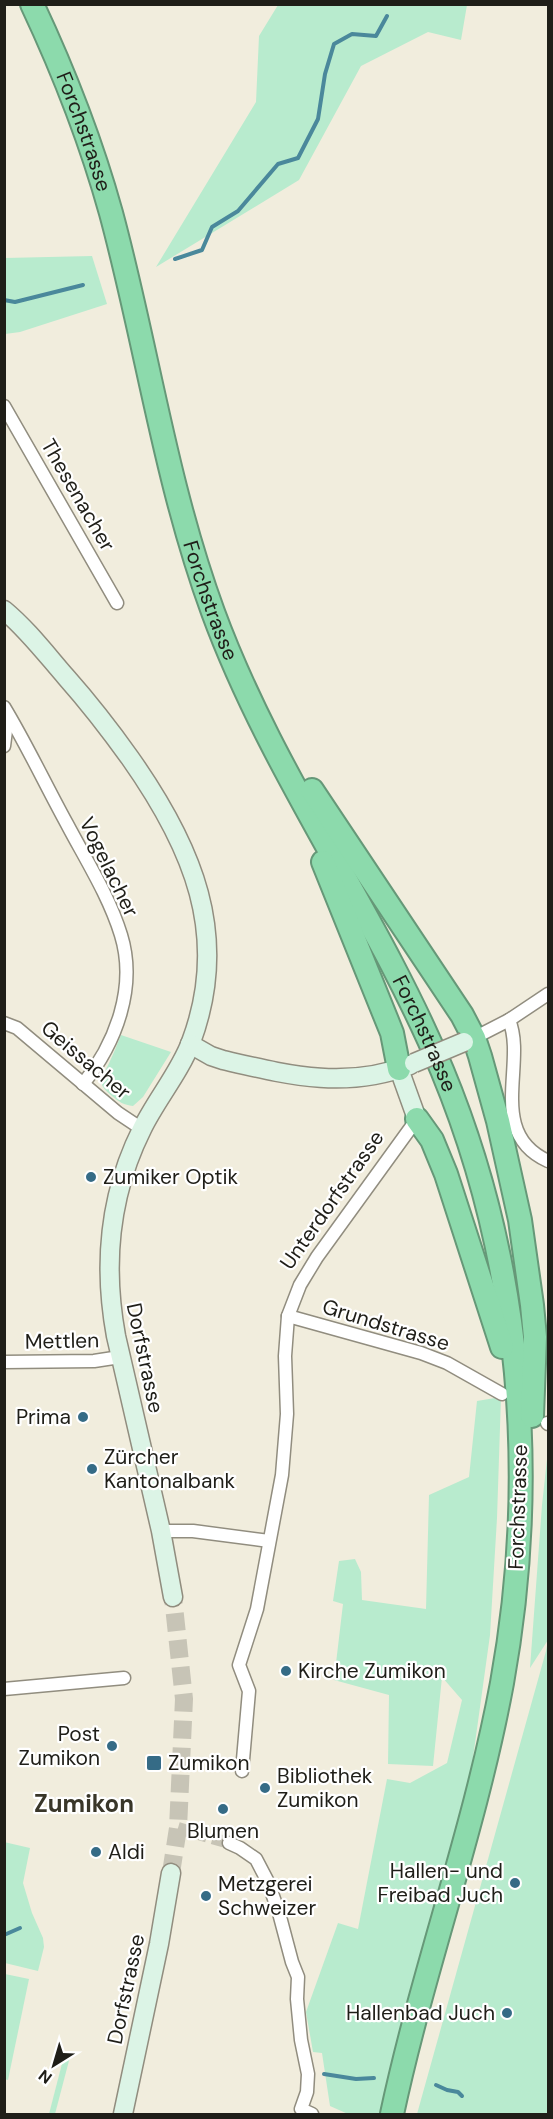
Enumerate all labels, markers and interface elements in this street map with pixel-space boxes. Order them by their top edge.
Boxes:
street label: Forchstrasse [50,68,118,195]
street label: Thesenacher [34,434,122,557]
street label: Forchstrasse [176,537,245,665]
street label: Vogelacher [73,812,145,922]
street label: Forchstrasse [386,970,463,1096]
street label: Geissacher [35,1014,137,1106]
street label: Unterdorfstrasse [274,1125,390,1275]
place label: Zumiker Optik [103,1163,239,1191]
marker: Zumiker Optik [84,1170,98,1184]
street label: Grundstrasse [319,1292,453,1358]
street label: Dorfstrasse [120,1300,170,1416]
street label: Mettlen [25,1326,99,1356]
place label: Prima [16,1403,71,1431]
marker: Prima [76,1410,90,1424]
place label: Zürcher Kantonalbank [104,1443,235,1495]
street label: Forchstrasse [502,1444,534,1570]
marker: Zürcher Kantonalbank [85,1462,99,1476]
place label: Kirche Zumikon [298,1657,446,1685]
marker: Kirche Zumikon [279,1664,293,1678]
place label: Post Zumikon [19,1720,100,1772]
marker: Post Zumikon [105,1739,119,1753]
place label: Zumikon [168,1749,249,1777]
marker: Zumikon [145,1754,163,1772]
place label: Bibliothek Zumikon [277,1762,373,1814]
marker: Bibliothek Zumikon [258,1781,272,1795]
district label: Zumikon [34,1788,134,1819]
marker: Blumen [216,1802,230,1816]
place label: Blumen [187,1817,259,1845]
place label: Aldi [108,1838,145,1866]
marker: Aldi [89,1845,103,1859]
place label: Hallen- und Freibad Juch [377,1857,503,1909]
place label: Metzgerei Schweizer [218,1870,316,1922]
marker: Hallen- und Freibad Juch [508,1876,522,1890]
marker: Metzgerei Schweizer [199,1889,213,1903]
street label: Dorfstrasse [101,1931,151,2047]
place label: Hallenbad Juch [346,1999,495,2027]
marker: Hallenbad Juch [500,2006,514,2020]
north arrow [24,2035,84,2095]
text: N [34,2065,56,2088]

